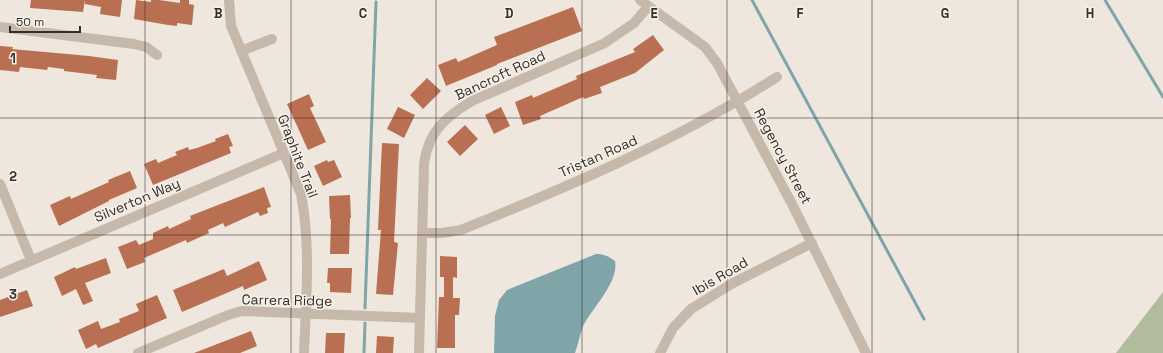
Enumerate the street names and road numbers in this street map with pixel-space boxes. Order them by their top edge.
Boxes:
street label: Bancroft Road [452,46,548,104]
street label: Regency Street [750,105,816,207]
street label: Graphite Trail [274,112,322,200]
street label: Tristan Road [556,131,640,181]
street label: Silverton Way [91,174,183,226]
street label: Ibis Road [689,253,751,299]
street label: Carrera Ridge [241,290,333,310]

